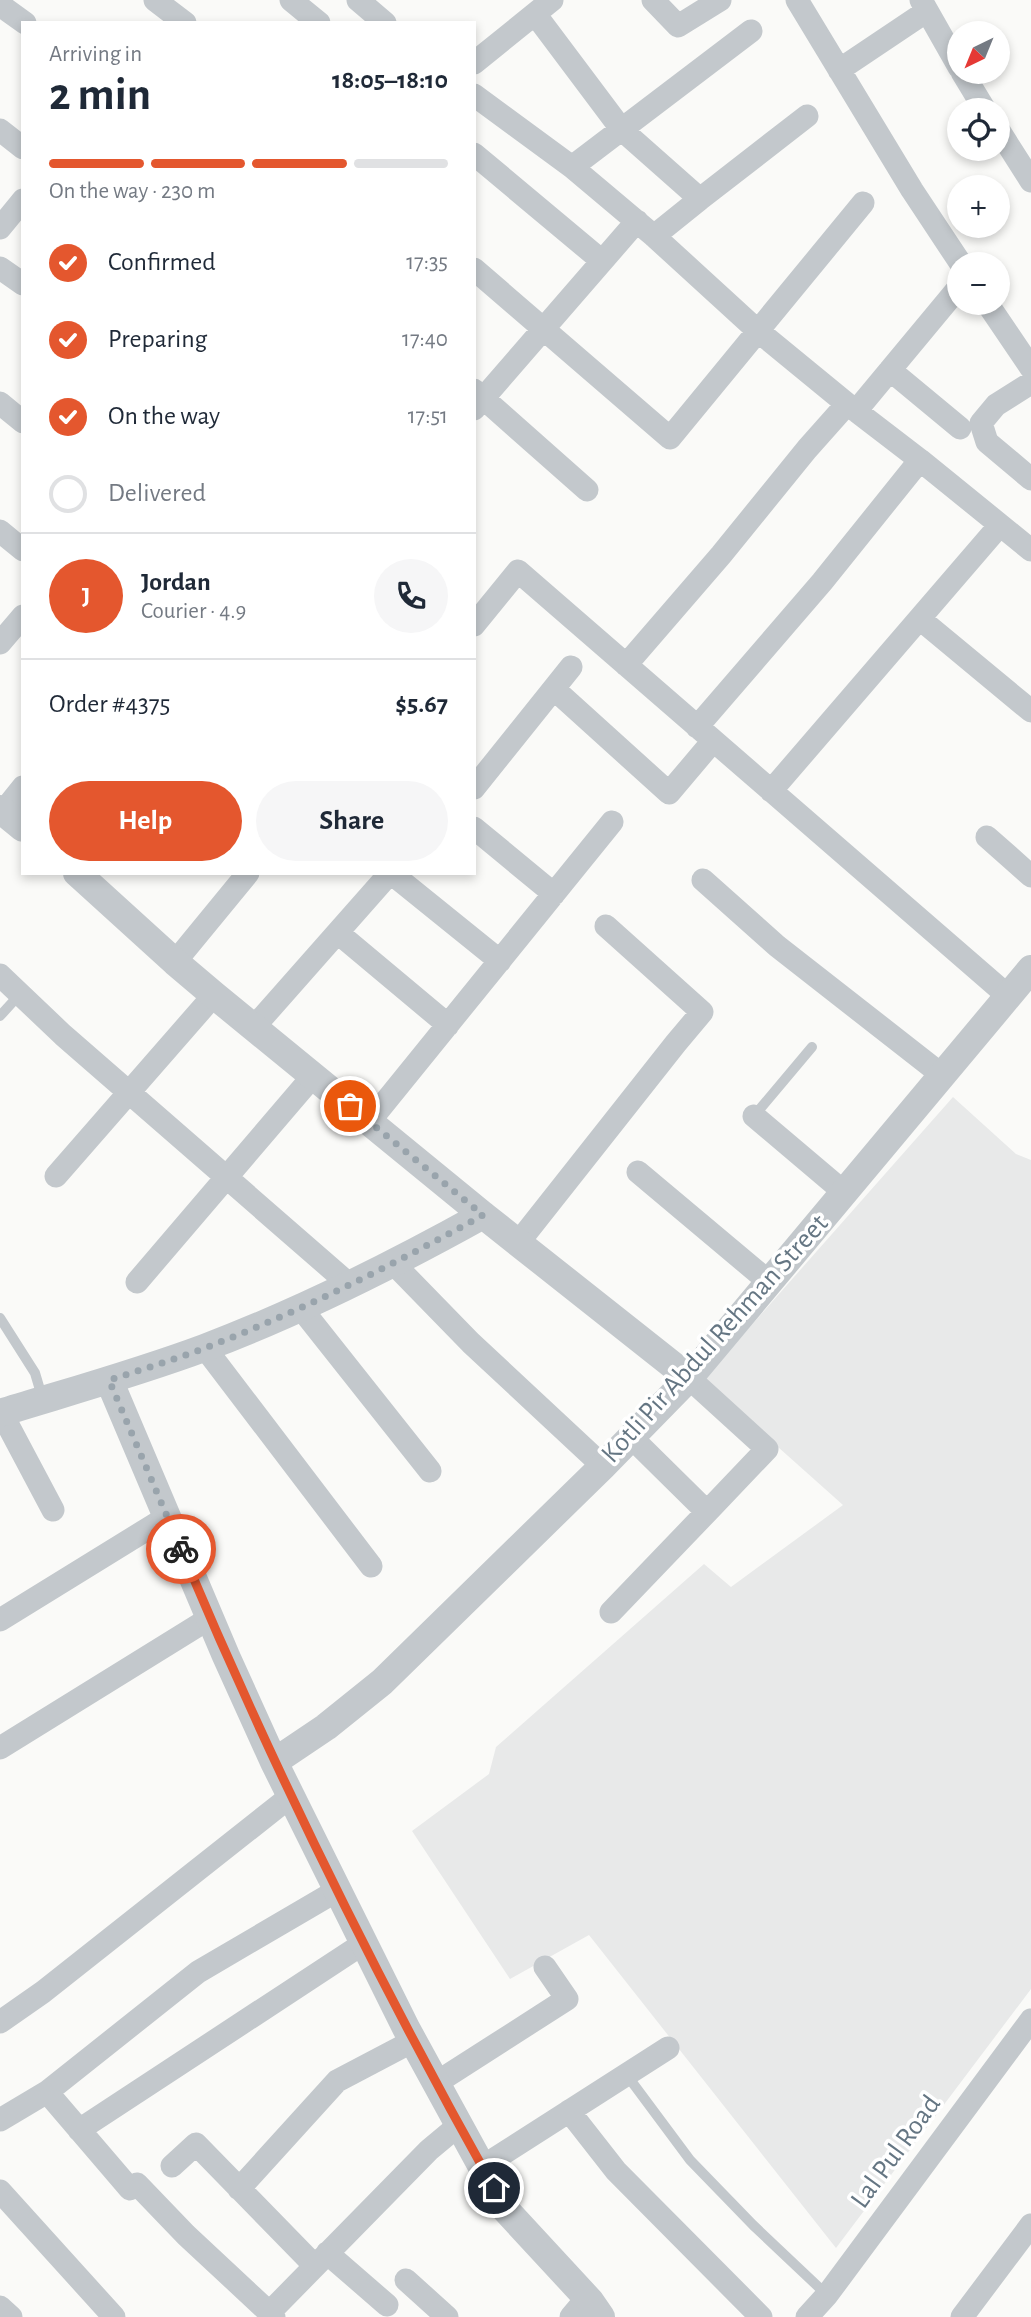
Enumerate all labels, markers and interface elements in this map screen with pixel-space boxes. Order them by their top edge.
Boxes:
north arrow [947,21,1010,84]
map controls [947,21,1010,315]
text: Arriving in [49,43,142,66]
text: 18:05–18:10 [332,67,448,93]
text: 2 min [49,72,151,118]
button: locate [947,98,1010,161]
button: + [947,175,1010,238]
text: On the way · 230 m [49,180,215,203]
icon: check [49,244,87,282]
text: Confirmed [108,249,216,275]
text: 17:35 [406,251,448,274]
button: − [947,252,1010,315]
icon: check [49,321,87,359]
text: Preparing [108,326,207,352]
text: 17:40 [402,328,448,351]
icon: check [49,398,87,436]
text: On the way [108,403,220,429]
text: 17:51 [408,405,448,428]
text: Delivered [108,480,206,506]
button: phone [374,559,448,633]
text: Jordan [141,569,211,595]
text: J [82,583,90,609]
text: Courier · 4.9 [141,600,246,623]
text: Order #4375 [49,691,170,717]
text: $5.67 [395,691,448,717]
button: Help [49,781,242,861]
button: Share [256,781,448,861]
pin [320,1076,380,1136]
icon: bag [331,1087,369,1125]
street label: Kotli Pir Abdul Rehman Street [596,1209,834,1469]
courier [146,1514,216,1584]
icon: bike [162,1530,200,1568]
street label: Lal Pul Road [846,2090,946,2214]
pin [464,2158,524,2218]
icon: home [475,2169,513,2207]

